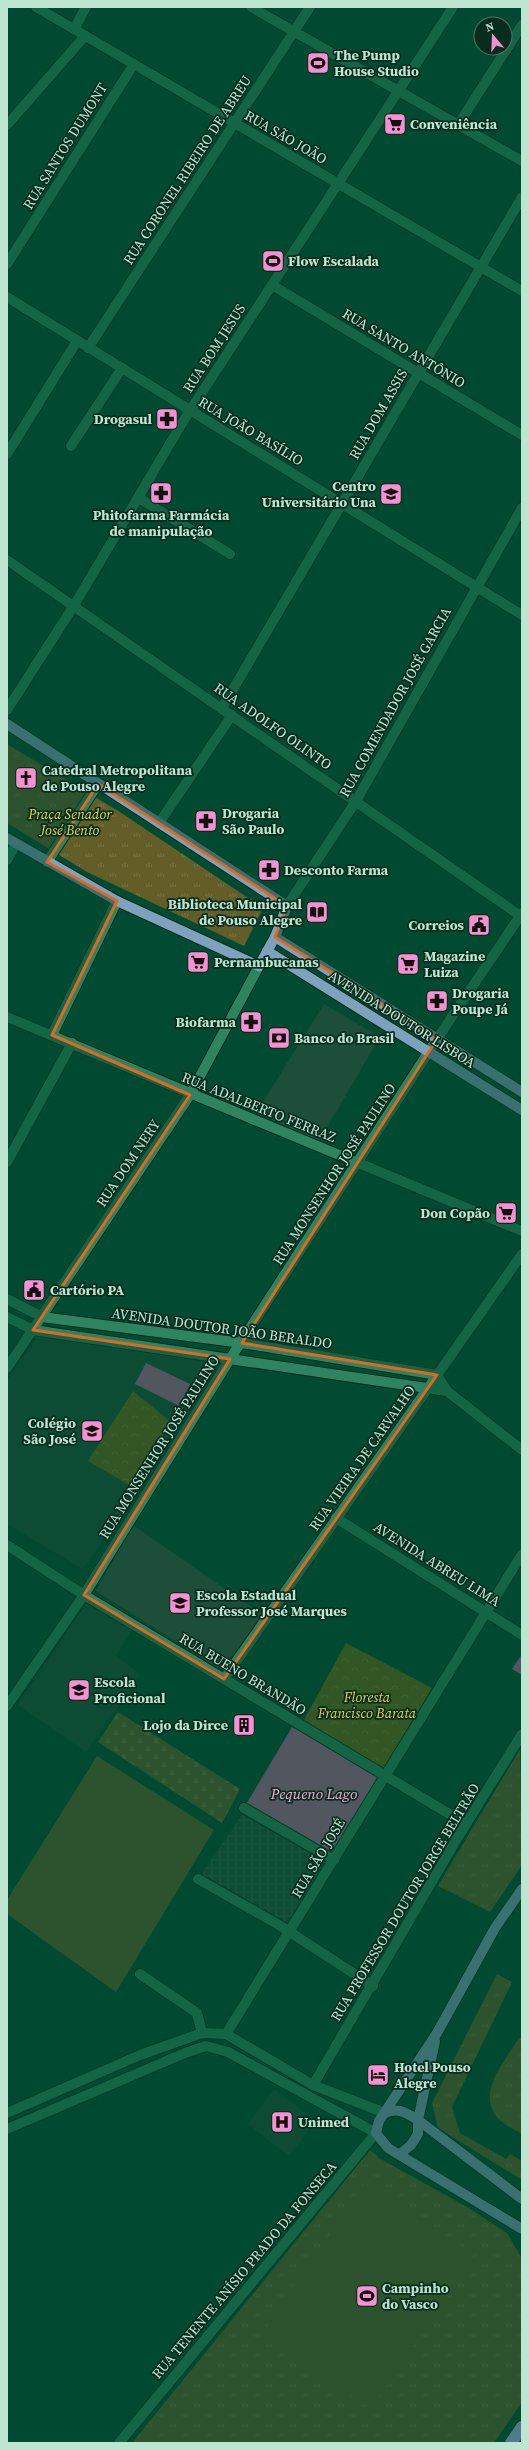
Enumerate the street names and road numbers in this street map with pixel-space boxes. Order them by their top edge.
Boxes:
street label: RUA CORONEL RIBEIRO DE ABREU [118,71,256,269]
street label: RUA SANTOS DUMONT [18,78,112,213]
street label: RUA SÃO JOÃO [241,105,331,169]
street label: RUA BOM JESUS [178,300,250,396]
street label: RUA SANTO ANTÔNIO [339,303,469,393]
street label: RUA DOM ASSIS [344,365,412,463]
street label: RUA JOÃO BASÍLIO [195,392,307,470]
street label: RUA COMENDADOR JOSÉ GARCIA [334,603,456,801]
street label: RUA ADOLFO OLINTO [210,678,336,774]
street label: AVENIDA DOUTOR LISBOA [325,965,480,1073]
street label: RUA ADALBERTO FERRAZ [179,1067,339,1147]
street label: RUA MONSENHOR JOSÉ PAULINO [268,1079,400,1269]
street label: RUA DOM NERY [91,1115,165,1211]
street label: AVENIDA DOUTOR JOÃO BERALDO [111,1303,334,1353]
street label: RUA MONSENHOR JOSÉ PAULINO [94,1351,224,1543]
street label: RUA VIEIRA DE CARVALHO [304,1381,420,1535]
street label: AVENIDA ABREU LIMA [370,1517,505,1612]
street label: RUA BUENO BRANDÃO [176,1628,310,1720]
street label: RUA PROFESSOR DOUTOR JORGE BELTRÃO [326,1779,484,2025]
street label: RUA SÃO JOSÉ [286,1814,350,1902]
street label: RUA TENENTE ANÍSIO PRADO DA FONSECA [147,2156,342,2383]

